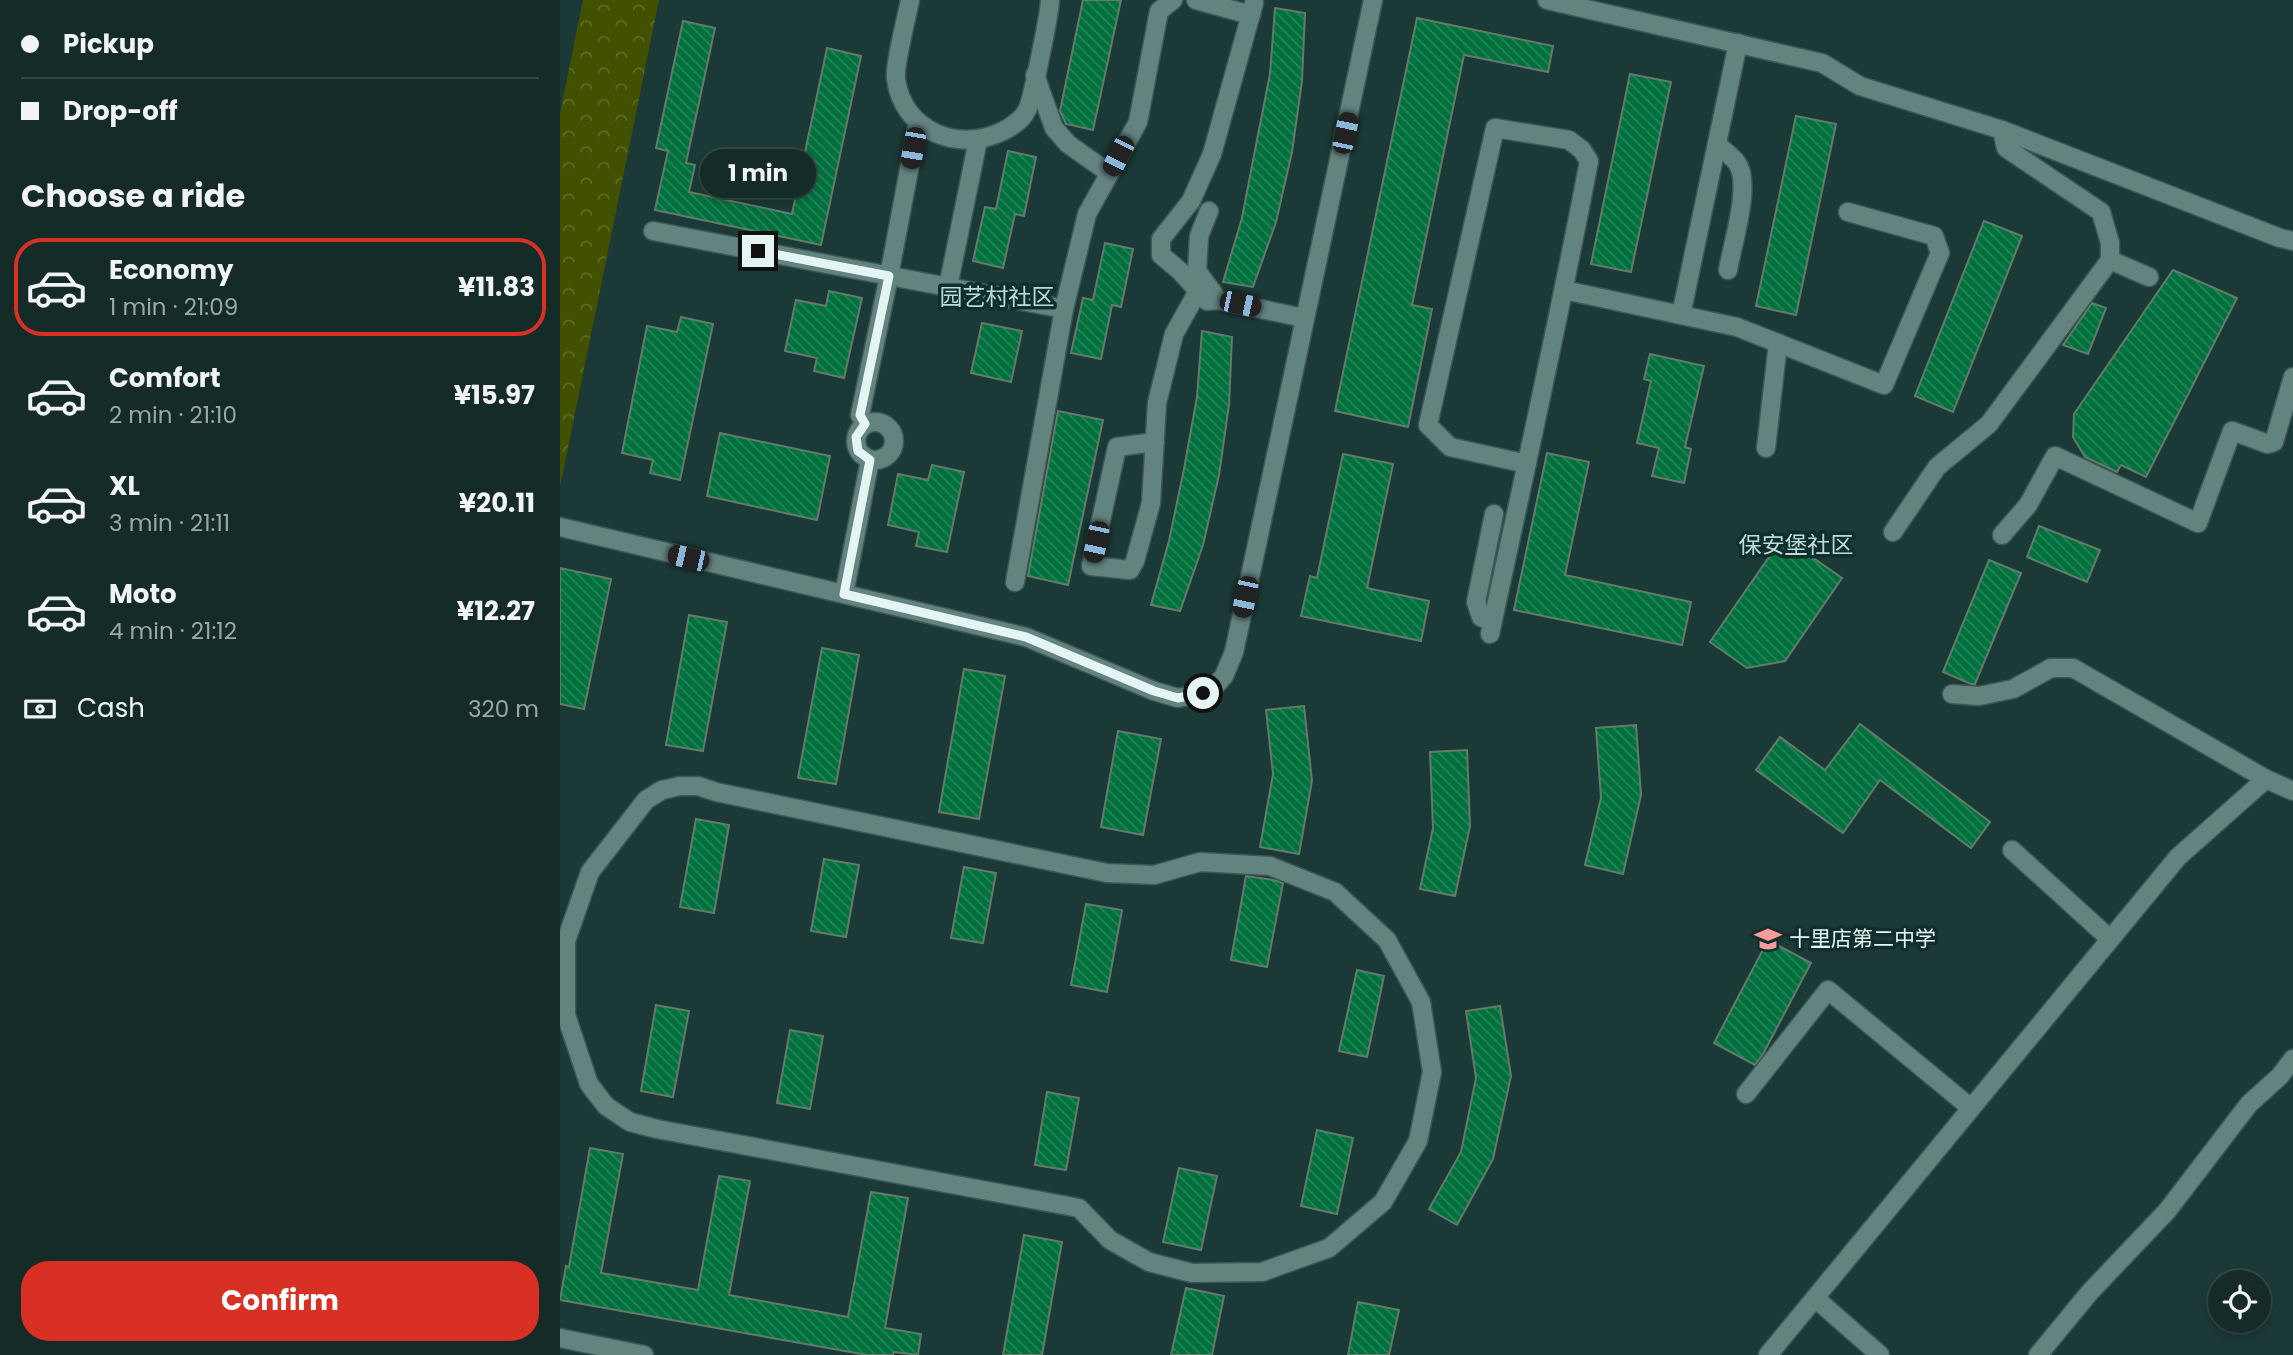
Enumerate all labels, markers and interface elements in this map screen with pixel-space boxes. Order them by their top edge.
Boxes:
text: Pickup [63,26,154,62]
text: Drop-off [63,93,178,129]
car [1331,110,1360,156]
car [900,125,927,171]
car [1100,133,1137,179]
callout: 1 min [700,149,816,198]
text: 1 min [728,157,788,189]
text: Choose a ride [21,173,245,218]
route end [742,235,774,267]
text: Economy [109,252,233,288]
icon: car [25,256,88,319]
text: ¥11.83 [458,269,535,305]
district label: 园艺村社区 [940,281,1055,313]
car [1218,289,1263,319]
text: 1 min · 21:09 [109,291,238,323]
text: Comfort [109,360,221,396]
icon: car [25,364,88,427]
text: ¥15.97 [454,377,535,413]
text: 2 min · 21:10 [109,399,237,431]
text: XL [109,468,140,504]
icon: car [25,472,88,535]
text: ¥20.11 [459,485,535,521]
text: 3 min · 21:11 [109,507,230,539]
car [1082,519,1111,565]
district label: 保安堡社区 [1739,529,1854,561]
car [666,543,711,573]
car [1231,574,1260,620]
text: Moto [109,576,177,612]
icon: car [25,580,88,643]
text: ¥12.27 [457,593,535,629]
text: 4 min · 21:12 [109,615,237,647]
route start [1187,677,1219,709]
icon: cash [21,690,59,728]
text: Cash [77,690,145,726]
text: 320 m [468,693,539,725]
school or university icon: 十里店第二中学 [1753,924,1783,954]
place label: 十里店第二中学 [1789,924,1936,953]
button: Confirm [21,1261,539,1341]
map controls [2208,1270,2271,1333]
button: locate [2208,1270,2271,1333]

